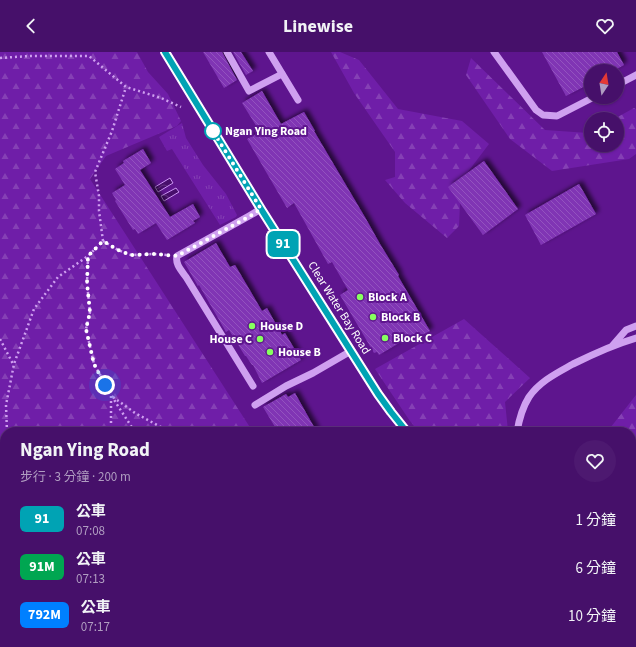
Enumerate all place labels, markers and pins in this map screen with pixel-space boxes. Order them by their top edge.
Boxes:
marker: Ngan Ying Road [204,122,222,140]
place label: Ngan Ying Road [225,123,307,140]
place label: Block A [368,289,407,306]
marker: Block A [355,292,365,302]
place label: Block B [381,309,420,326]
marker: Block B [368,312,378,322]
place label: House D [260,318,303,335]
marker: House D [247,321,257,331]
place label: Block C [393,330,432,347]
place label: House C [210,331,252,348]
marker: Block C [380,333,390,343]
marker: House C [255,334,265,344]
place label: House B [278,344,321,361]
marker: House B [265,347,275,357]

